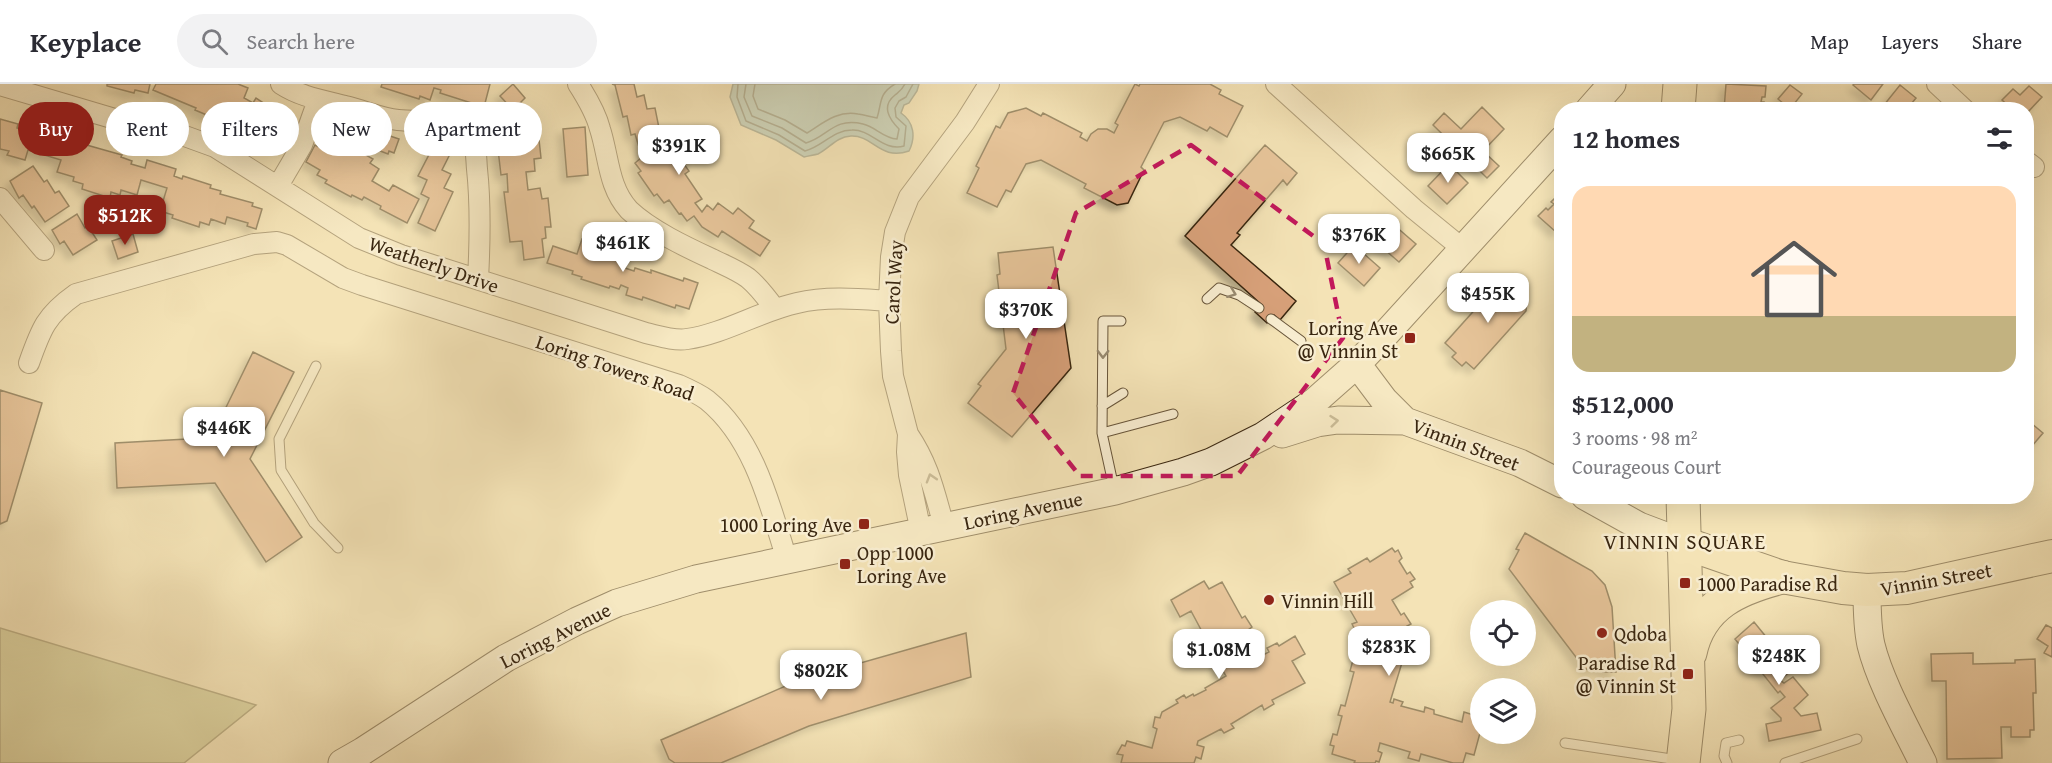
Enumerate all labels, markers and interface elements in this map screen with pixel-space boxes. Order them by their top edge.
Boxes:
search box [177,14,597,68]
text: Keyplace [30,21,141,62]
icon: search [198,25,231,58]
text: Search here [246,25,355,57]
text: Map [1810,26,1849,57]
text: Layers [1882,26,1939,57]
text: Share [1972,26,2022,57]
chip: Buy [18,102,94,156]
chip: Rent [106,102,189,156]
chip: Filters [201,102,299,156]
chip: New [311,102,392,156]
chip: Apartment [404,102,542,156]
text: 12 homes [1572,119,1680,158]
icon: filters [1983,122,2016,155]
pin: $391K [637,125,721,176]
text: $391K [652,130,706,159]
pin: $665K [1406,133,1490,184]
text: $665K [1421,138,1475,167]
pin: $512K [83,195,167,246]
text: $512K [98,200,152,229]
pin: $376K [1317,214,1401,265]
text: $376K [1332,219,1386,248]
pin: $461K [581,222,665,273]
icon: home [1740,225,1848,333]
text: $461K [596,227,650,256]
street label: Weatherly Drive [365,228,503,300]
street label: Carol Way [876,239,910,325]
pin: $455K [1446,273,1530,324]
text: $455K [1461,278,1515,307]
one-way arrow [1226,286,1237,298]
pin: $370K [984,289,1068,340]
text: $370K [999,294,1053,323]
place label: Loring Ave @ Vinnin St [1298,313,1398,365]
street label: Loring Towers Road [532,326,698,408]
marker: Loring Ave @ Vinnin St [1403,331,1417,345]
one-way arrow [1097,350,1109,359]
text: $512,000 [1572,384,1674,423]
pin: $446K [182,407,266,458]
street label: Vinnin Street [1408,410,1524,478]
text: $446K [197,412,251,441]
one-way arrow [1330,415,1339,428]
text: 3 rooms · 98 m² [1572,423,1698,452]
text: Courageous Court [1572,452,1721,481]
one-way arrow [926,473,938,484]
street label: Loring Avenue [961,483,1085,537]
place label: 1000 Loring Ave [720,510,852,539]
marker: 1000 Loring Ave [857,517,871,531]
district label: VINNIN SQUARE [1603,526,1767,557]
place label: Opp 1000 Loring Ave [857,538,946,590]
street label: Vinnin Street [1878,555,1994,603]
marker: Opp 1000 Loring Ave [838,557,852,571]
place label: 1000 Paradise Rd [1697,569,1838,598]
marker: 1000 Paradise Rd [1678,576,1692,590]
place label: Vinnin Hill [1281,586,1374,615]
marker: Vinnin Hill [1262,593,1276,607]
street label: Loring Avenue [495,595,615,675]
map controls [1470,600,1536,744]
button: locate [1470,600,1536,666]
place label: Qdoba [1614,619,1667,648]
pin: $283K [1347,626,1431,677]
marker: Qdoba [1595,626,1609,640]
pin: $1.08M [1170,629,1268,680]
text: $283K [1362,631,1416,660]
text: $1.08M [1187,634,1251,663]
pin: $248K [1737,635,1821,686]
text: $248K [1752,640,1806,669]
place label: Paradise Rd @ Vinnin St [1576,648,1676,700]
pin: $802K [779,650,863,701]
text: $802K [794,655,848,684]
marker: Paradise Rd @ Vinnin St [1681,667,1695,681]
button: layers [1470,678,1536,744]

